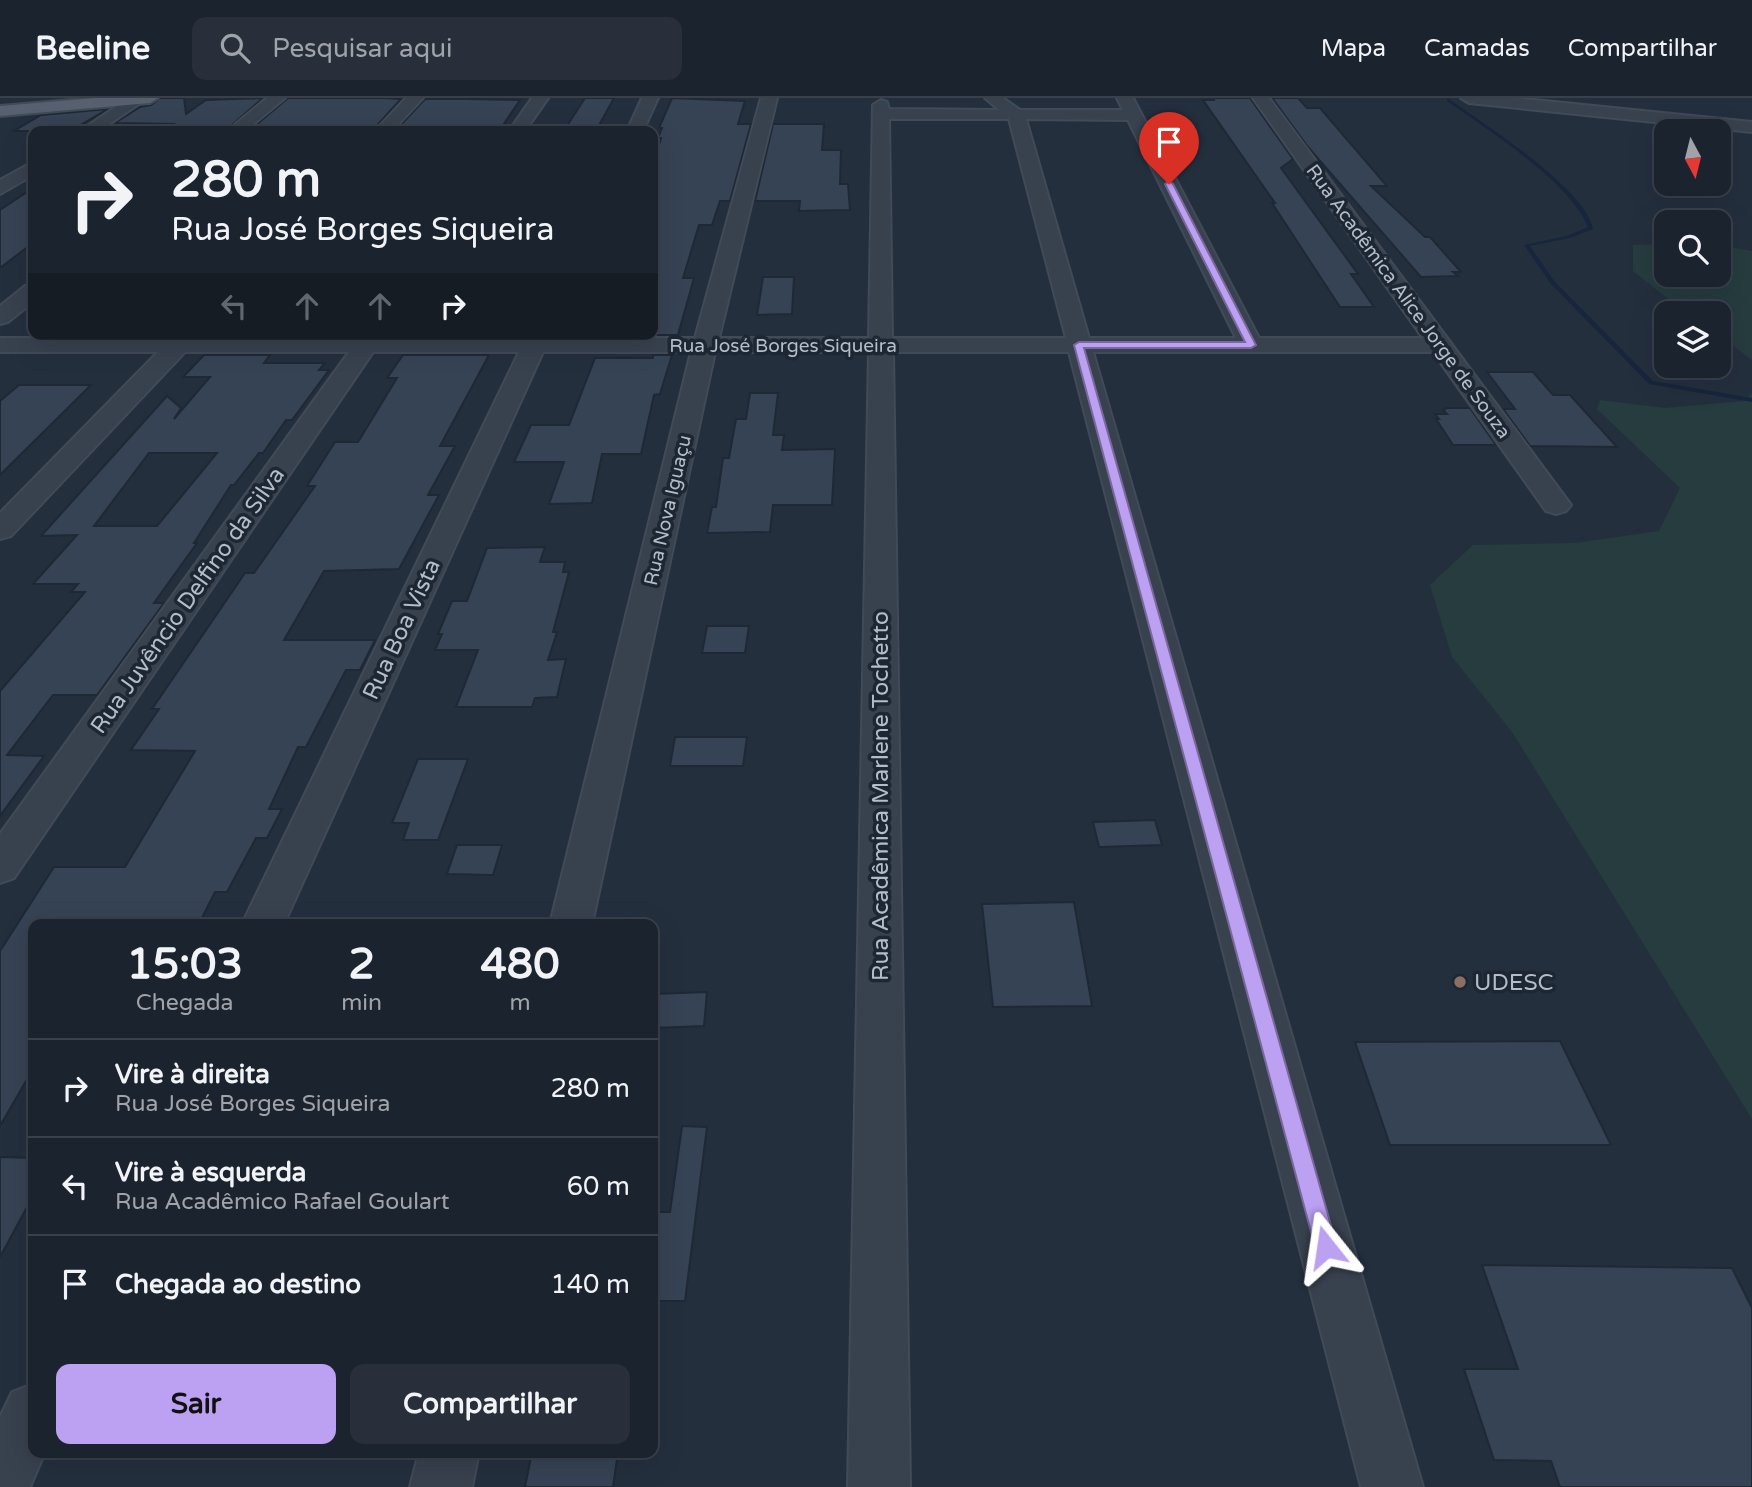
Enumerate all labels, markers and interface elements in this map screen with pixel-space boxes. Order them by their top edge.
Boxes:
search box [192,17,682,80]
text: Beeline [35,29,150,68]
icon: search [216,29,254,67]
text: Pesquisar aqui [272,33,452,64]
text: Mapa [1321,34,1386,63]
text: Camadas [1424,34,1530,63]
text: Compartilhar [1568,34,1717,63]
pin [1139,112,1199,184]
north arrow [1654,119,1731,196]
map controls [1654,119,1731,378]
icon: arrive [1150,123,1188,161]
text: 280 m [171,151,321,210]
icon: right [56,154,147,245]
street label: Rua Acadêmica Alice Jorge de Souza [1301,160,1515,443]
button: search [1654,210,1731,287]
text: Rua José Borges Siqueira [171,211,554,249]
icon: left [215,287,253,325]
icon: ahead [288,287,326,325]
icon: ahead [361,287,399,325]
icon: right [434,287,472,325]
button: layers [1654,301,1731,378]
street label: Rua José Borges Siqueira [669,335,897,357]
street label: Rua Nova Iguaçu [640,433,696,588]
street label: Rua Juvêncio Delfino da Silva [85,462,291,739]
street label: Rua Boa Vista [357,555,447,704]
street label: Rua Acadêmica Marlene Tochetto [867,611,895,981]
text: 15:03 [126,939,243,990]
text: 2 [348,939,375,990]
text: 480 [480,939,560,990]
place label: UDESC [1474,969,1554,997]
marker: UDESC [1452,974,1468,990]
text: Chegada [136,989,234,1017]
text: min [341,989,382,1017]
text: m [509,989,531,1017]
text: Vire à direita [115,1059,270,1090]
icon: right [56,1069,94,1107]
text: 280 m [550,1073,630,1104]
text: Rua José Borges Siqueira [115,1090,391,1118]
text: Vire à esquerda [115,1157,306,1188]
icon: left [56,1167,94,1205]
text: 60 m [567,1171,630,1202]
text: Rua Acadêmico Rafael Goulart [115,1188,450,1216]
position arrow [1289,1210,1363,1284]
icon: arrive [56,1265,94,1303]
text: Chegada ao destino [115,1269,361,1300]
text: 140 m [550,1269,630,1300]
button: Sair [56,1364,336,1444]
button: Compartilhar [350,1364,630,1444]

